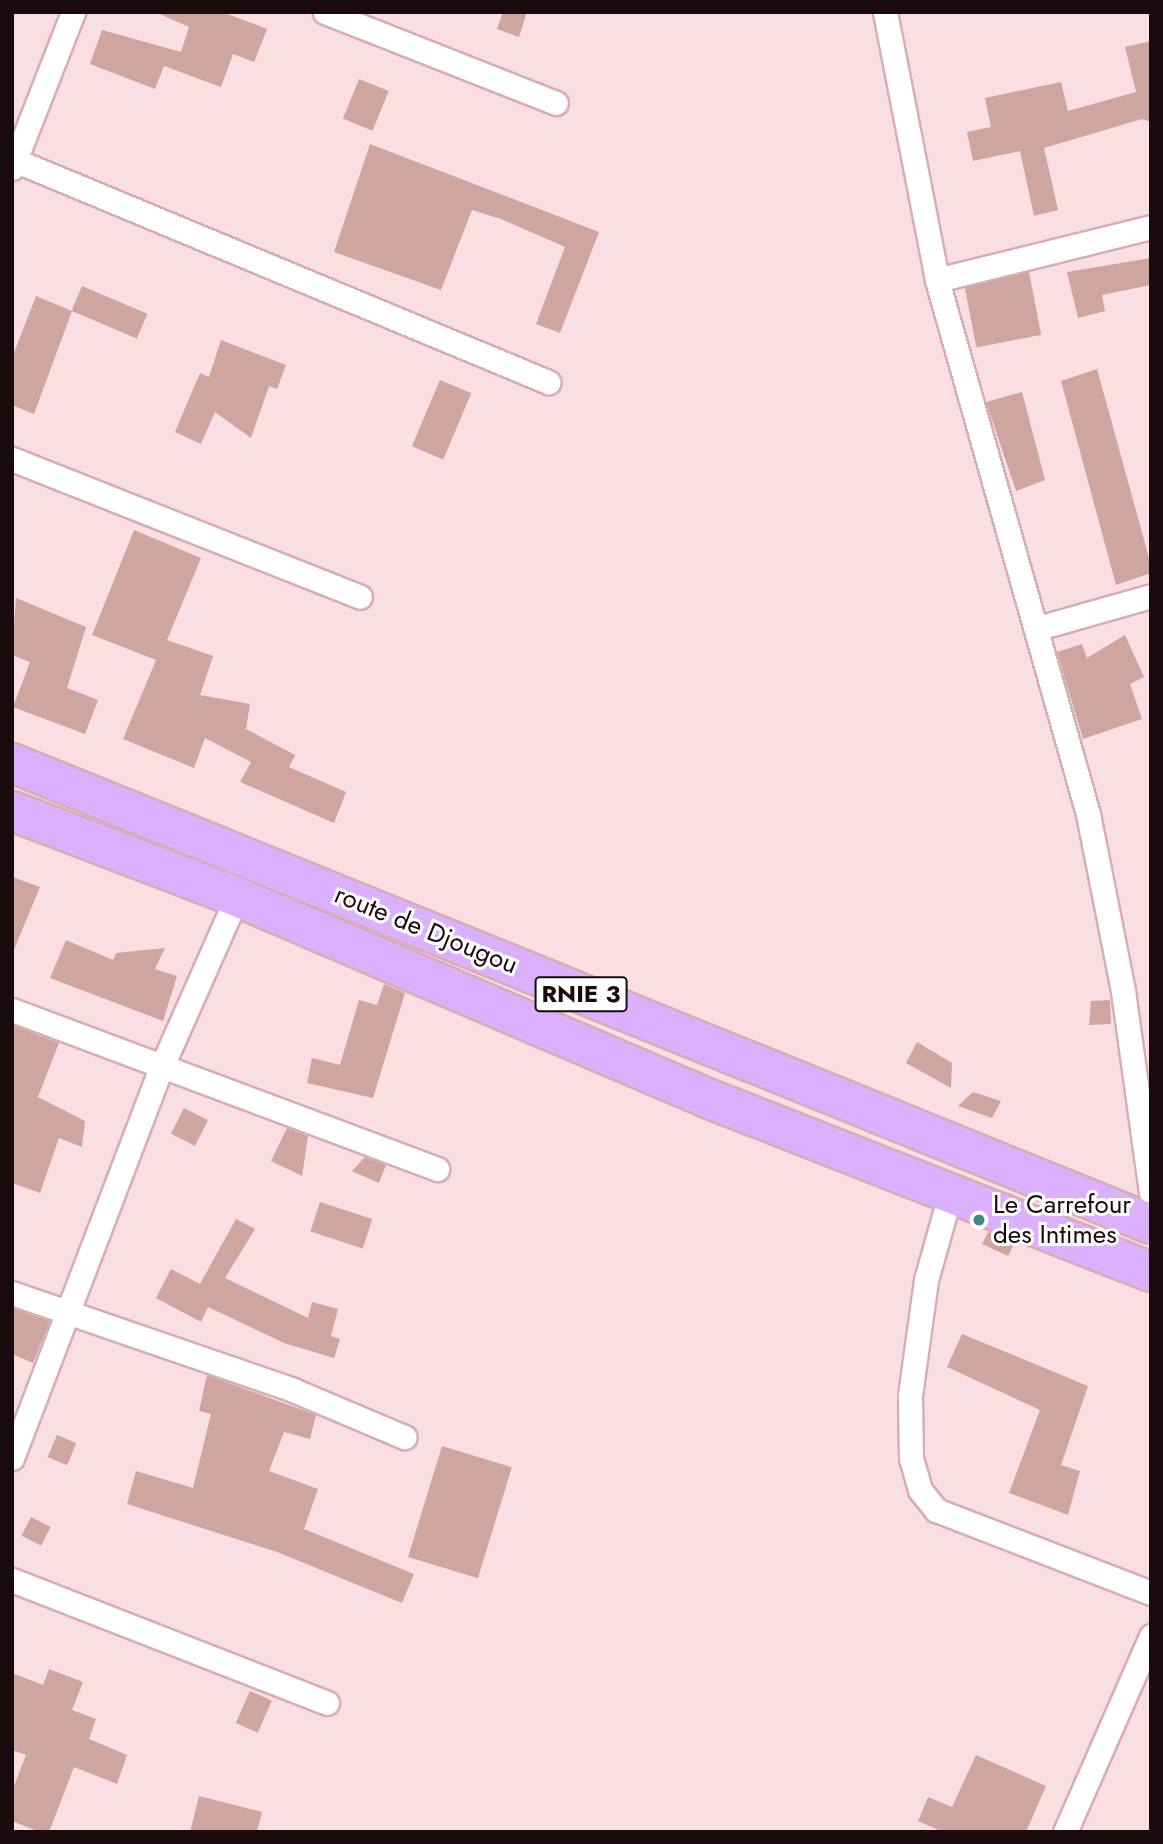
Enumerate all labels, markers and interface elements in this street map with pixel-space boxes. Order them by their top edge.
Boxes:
street label: route de Djougou [330,879,522,981]
road number: RNIE 3 [534,974,628,1014]
place label: Le Carrefour des Intimes [993,1189,1131,1250]
marker: Le Carrefour des Intimes [971,1212,987,1228]

